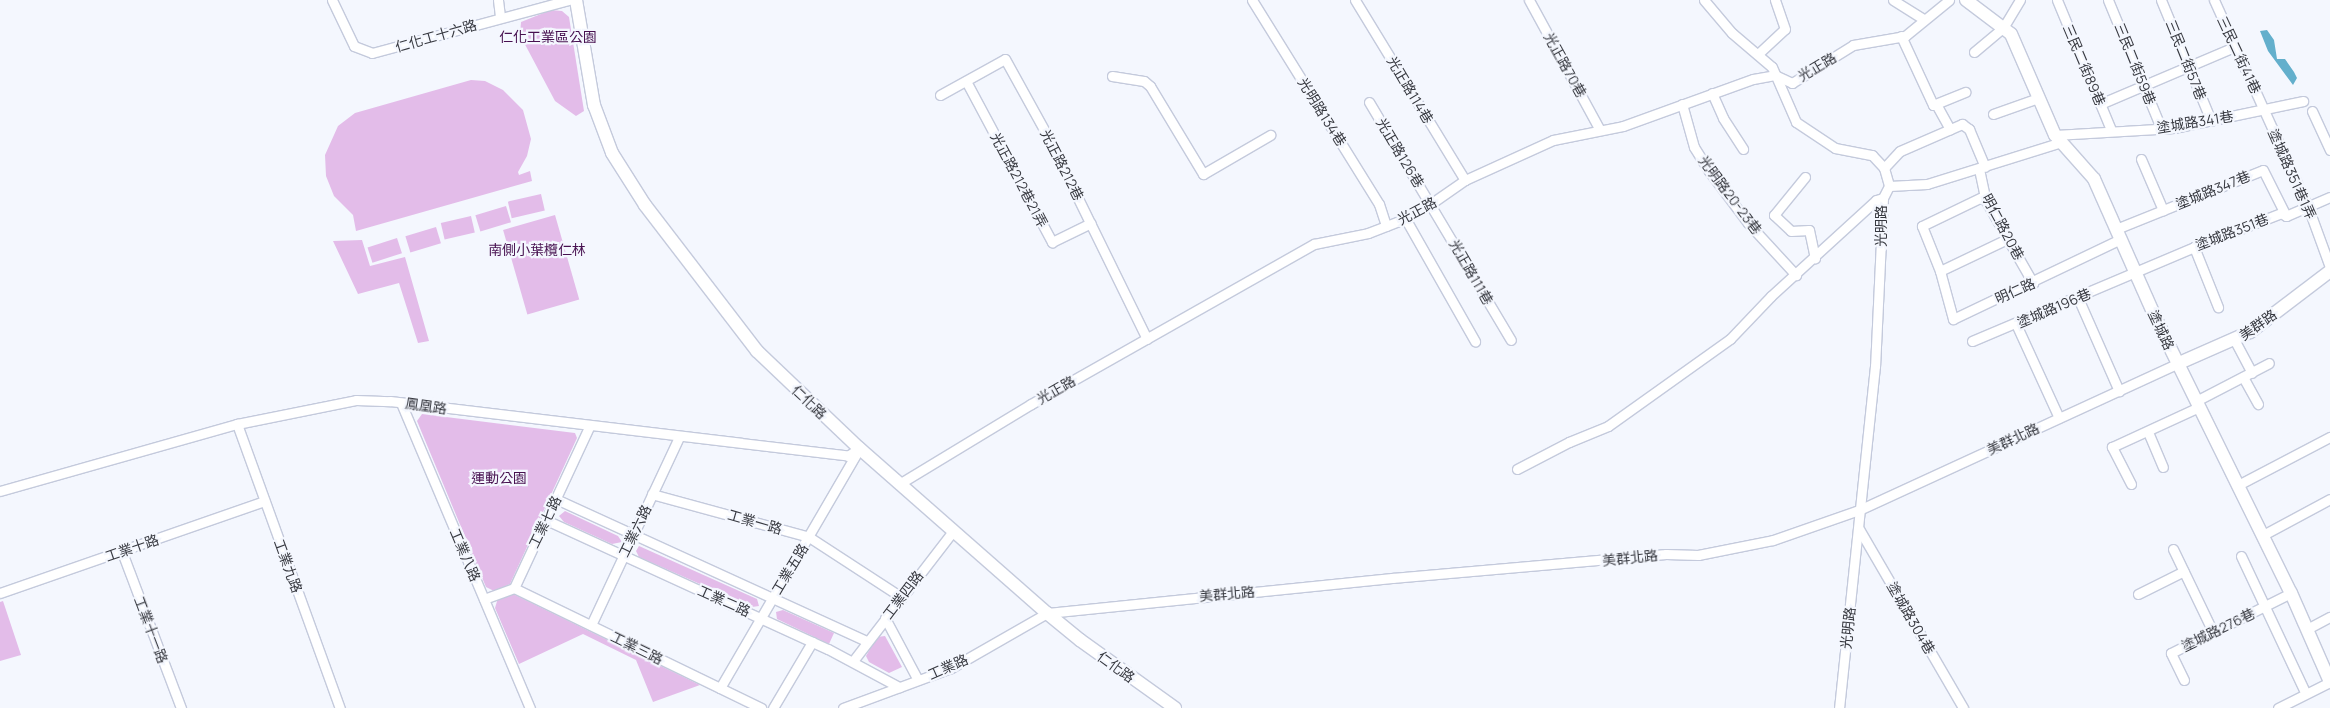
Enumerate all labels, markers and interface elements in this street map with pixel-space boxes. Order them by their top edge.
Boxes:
street label: 三民二街41巷 [2214,14,2264,96]
street label: 仁化工十六路 [393,16,479,56]
street label: 三民二街57巷 [2162,17,2210,103]
street label: 三民二街59巷 [2111,21,2159,107]
street label: 三民二街89巷 [2059,22,2109,108]
park label: 仁化工業區公園 [499,29,597,45]
street label: 光正路70巷 [1540,30,1590,100]
street label: 光正路 [1795,49,1839,85]
street label: 光正路114巷 [1383,53,1437,127]
street label: 光明路134巷 [1294,75,1350,149]
street label: 塗城路341巷 [2155,108,2235,136]
street label: 光正路126巷 [1373,115,1427,191]
street label: 塗城路351巷1弄 [2265,126,2319,222]
street label: 光正路212巷 [1037,127,1087,203]
street label: 光正路212巷21弄 [987,130,1051,230]
street label: 光明路20-23巷 [1695,152,1765,238]
street label: 塗城路347巷 [2173,167,2253,213]
street label: 明仁路20巷 [1979,191,2027,263]
street label: 光正路 [1395,194,1439,228]
street label: 光明路 [1873,205,1889,247]
street label: 塗城路351巷 [2193,210,2271,254]
street label: 光正路111巷 [1446,236,1496,308]
park label: 南側小葉欖仁林 [488,242,586,258]
street label: 明仁路 [1992,275,2038,307]
street label: 塗城路196巷 [2014,285,2094,331]
street label: 美群路 [2236,306,2280,344]
street label: 塗城路 [2145,307,2177,353]
street label: 光正路 [1034,372,1078,408]
street label: 仁化路 [788,382,830,422]
street label: 鳳凰路 [404,395,448,417]
street label: 美群北路 [1984,420,2042,458]
park label: 運動公園 [471,470,527,486]
street label: 工業七路 [525,493,565,551]
street label: 工業六路 [615,502,655,560]
street label: 工業一路 [726,506,784,538]
street label: 工業八路 [446,526,484,584]
street label: 工業十路 [103,531,161,565]
street label: 工業九路 [271,537,305,595]
street label: 工業五路 [768,541,812,597]
street label: 美群北路 [1601,547,1659,569]
street label: 工業四路 [879,568,927,622]
street label: 塗城路304巷 [1884,579,1938,657]
street label: 工業二路 [695,582,753,620]
street label: 美群北路 [1198,583,1256,605]
street label: 工業十一路 [131,594,171,666]
street label: 塗城路276巷 [2179,605,2257,655]
street label: 光明路 [1837,606,1859,650]
street label: 工業三路 [608,628,666,668]
street label: 仁化路 [1094,648,1138,686]
street label: 工業路 [925,651,971,683]

